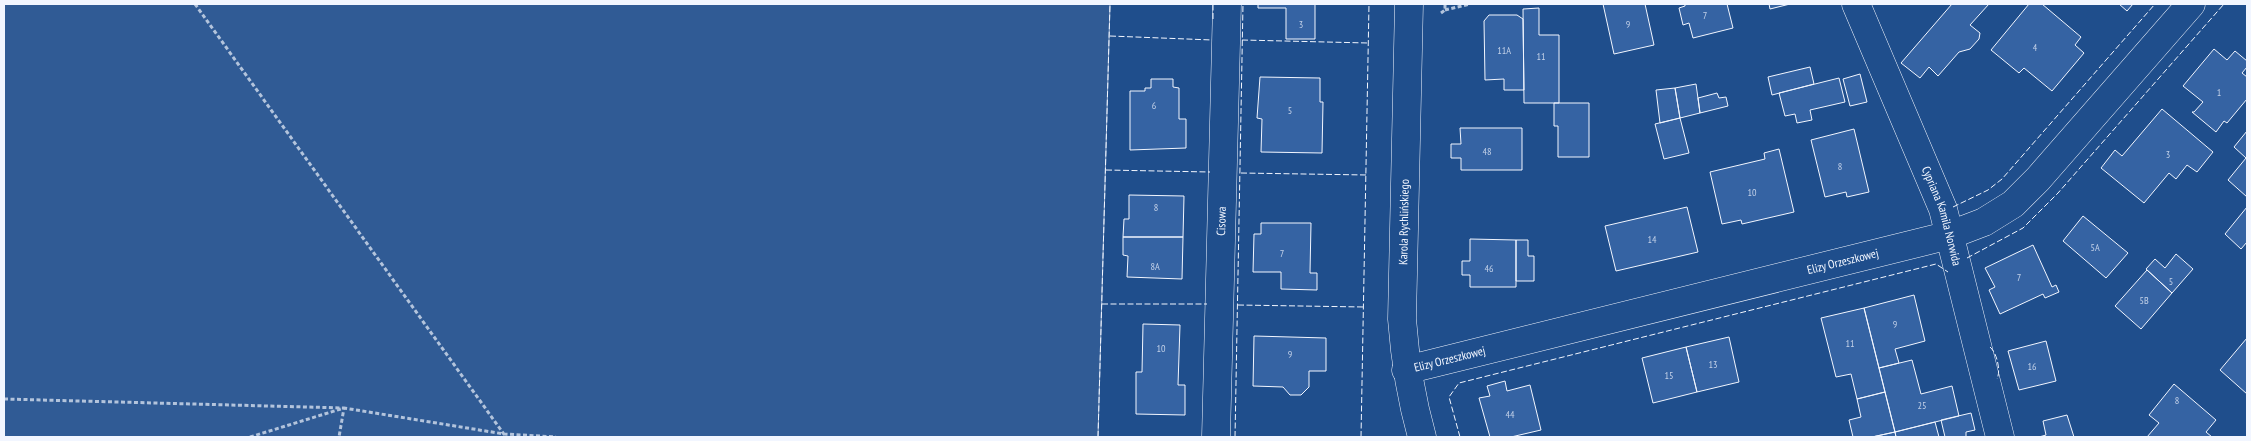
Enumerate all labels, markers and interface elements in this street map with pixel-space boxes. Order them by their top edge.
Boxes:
house number: 7 [1703,9,1707,22]
house number: 3 [1299,18,1303,31]
house number: 9 [1626,18,1630,31]
house number: 4 [2033,41,2038,54]
house number: 11A [1497,44,1511,57]
house number: 11 [1537,50,1546,63]
house number: 1 [2217,86,2221,99]
house number: 6 [1152,99,1157,112]
house number: 5 [1288,104,1292,117]
house number: 48 [1483,145,1492,158]
house number: 3 [2166,148,2170,161]
house number: 8 [1838,160,1842,173]
street label: Cypriana Kamila Norwida [1919,164,1965,267]
street label: Karola Rychlińskiego [1395,179,1412,265]
house number: 10 [1748,186,1757,199]
house number: 8 [1154,201,1158,214]
street label: Cisowa [1213,206,1229,236]
house number: 14 [1648,233,1657,246]
house number: 5A [2090,241,2100,254]
street label: Elizy Orzeszkowej [1805,245,1880,277]
house number: 7 [1280,247,1284,260]
house number: 8A [1150,260,1160,273]
house number: 46 [1485,262,1494,275]
house number: 7 [2017,271,2021,284]
house number: 5 [2169,275,2173,288]
house number: 5B [2139,294,2149,307]
house number: 9 [1893,318,1897,331]
house number: 11 [1846,337,1855,350]
house number: 10 [1157,342,1166,355]
street label: Elizy Orzeszkowej [1412,343,1487,375]
house number: 9 [1288,348,1292,361]
house number: 13 [1709,358,1718,371]
house number: 16 [2028,360,2037,373]
house number: 15 [1665,369,1674,382]
house number: 8 [2175,394,2179,407]
house number: 25 [1918,399,1927,412]
house number: 44 [1506,408,1515,421]

